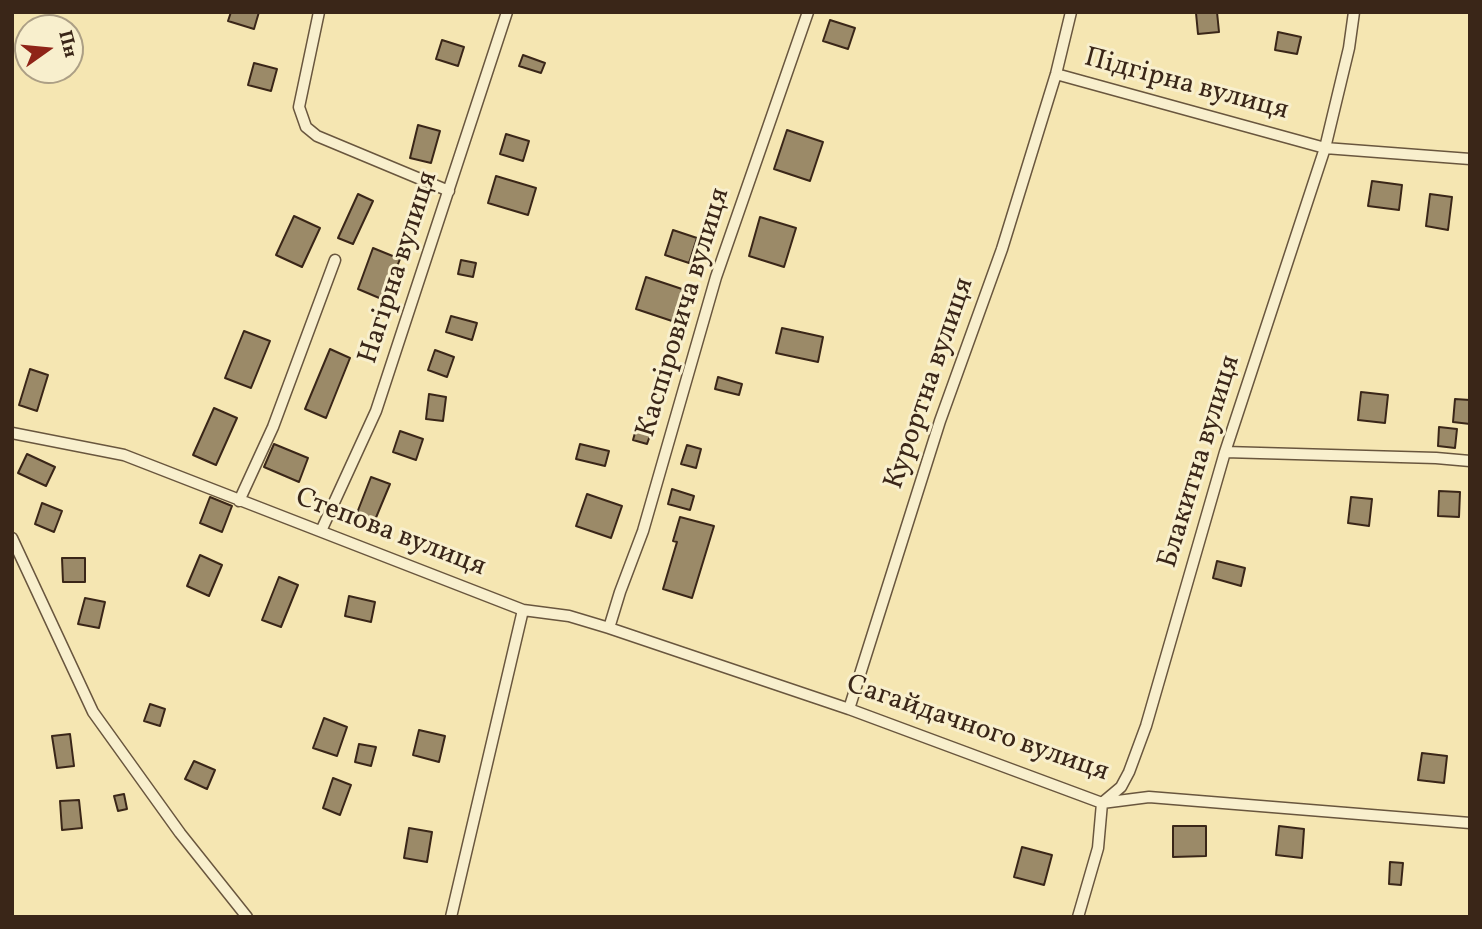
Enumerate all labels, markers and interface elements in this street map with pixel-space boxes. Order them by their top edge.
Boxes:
north arrow [14,14,84,84]
text: Пн [51,28,83,60]
street label: Підгірна вулиця [1080,43,1292,129]
street label: Нагірна вулиця [353,168,447,368]
street label: Каспіровича вулиця [631,184,739,442]
street label: Курортна вулиця [879,274,983,494]
street label: Блакитна вулиця [1153,352,1249,572]
street label: Степова вулиця [290,482,490,586]
street label: Сагайдачного вулиця [841,669,1113,791]

